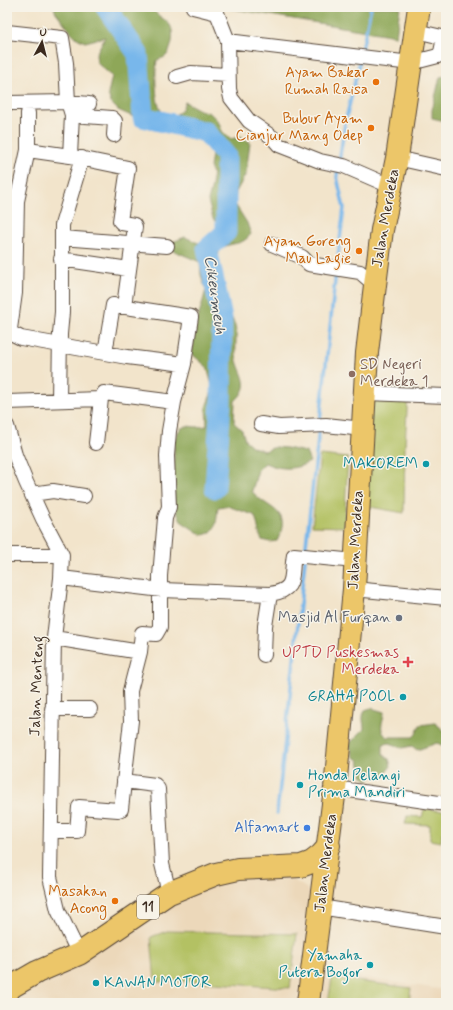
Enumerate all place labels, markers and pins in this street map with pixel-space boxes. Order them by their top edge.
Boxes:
place label: Ayam Bakar Rumah Raisa [285,63,369,100]
marker: Ayam Bakar Rumah Raisa [371,77,381,87]
place label: Bubur Ayam Cianjur Mang Odep [236,109,363,146]
marker: Bubur Ayam Cianjur Mang Odep [366,123,376,133]
place label: Ayam Goreng Mau Lagie [264,232,351,270]
marker: Ayam Goreng Mau Lagie [354,246,364,256]
place label: SD Negeri Merdeka 1 [360,355,428,392]
marker: SD Negeri Merdeka 1 [347,369,357,379]
place label: MAKOREM [343,454,418,474]
marker: MAKOREM [421,459,431,469]
place label: Masjid Al Furqan [278,608,391,628]
marker: Masjid Al Furqan [394,613,404,623]
place label: UPTD Puskesmas Merdeka [282,643,400,680]
marker: UPTD Puskesmas Merdeka [402,656,414,668]
place label: GRAHA POOL [307,687,395,707]
marker: GRAHA POOL [398,692,408,702]
place label: Honda Pelangi Prima Mandiri [308,766,405,803]
marker: Honda Pelangi Prima Mandiri [295,780,305,790]
place label: Alfamart [234,818,299,838]
marker: Alfamart [302,823,312,833]
place label: Masakan Acong [48,882,107,920]
marker: Masakan Acong [110,896,120,906]
place label: Yamaha Putera Bogor [279,946,363,984]
marker: Yamaha Putera Bogor [365,960,375,970]
place label: KAWAN MOTOR [104,973,212,993]
marker: KAWAN MOTOR [91,978,101,988]

